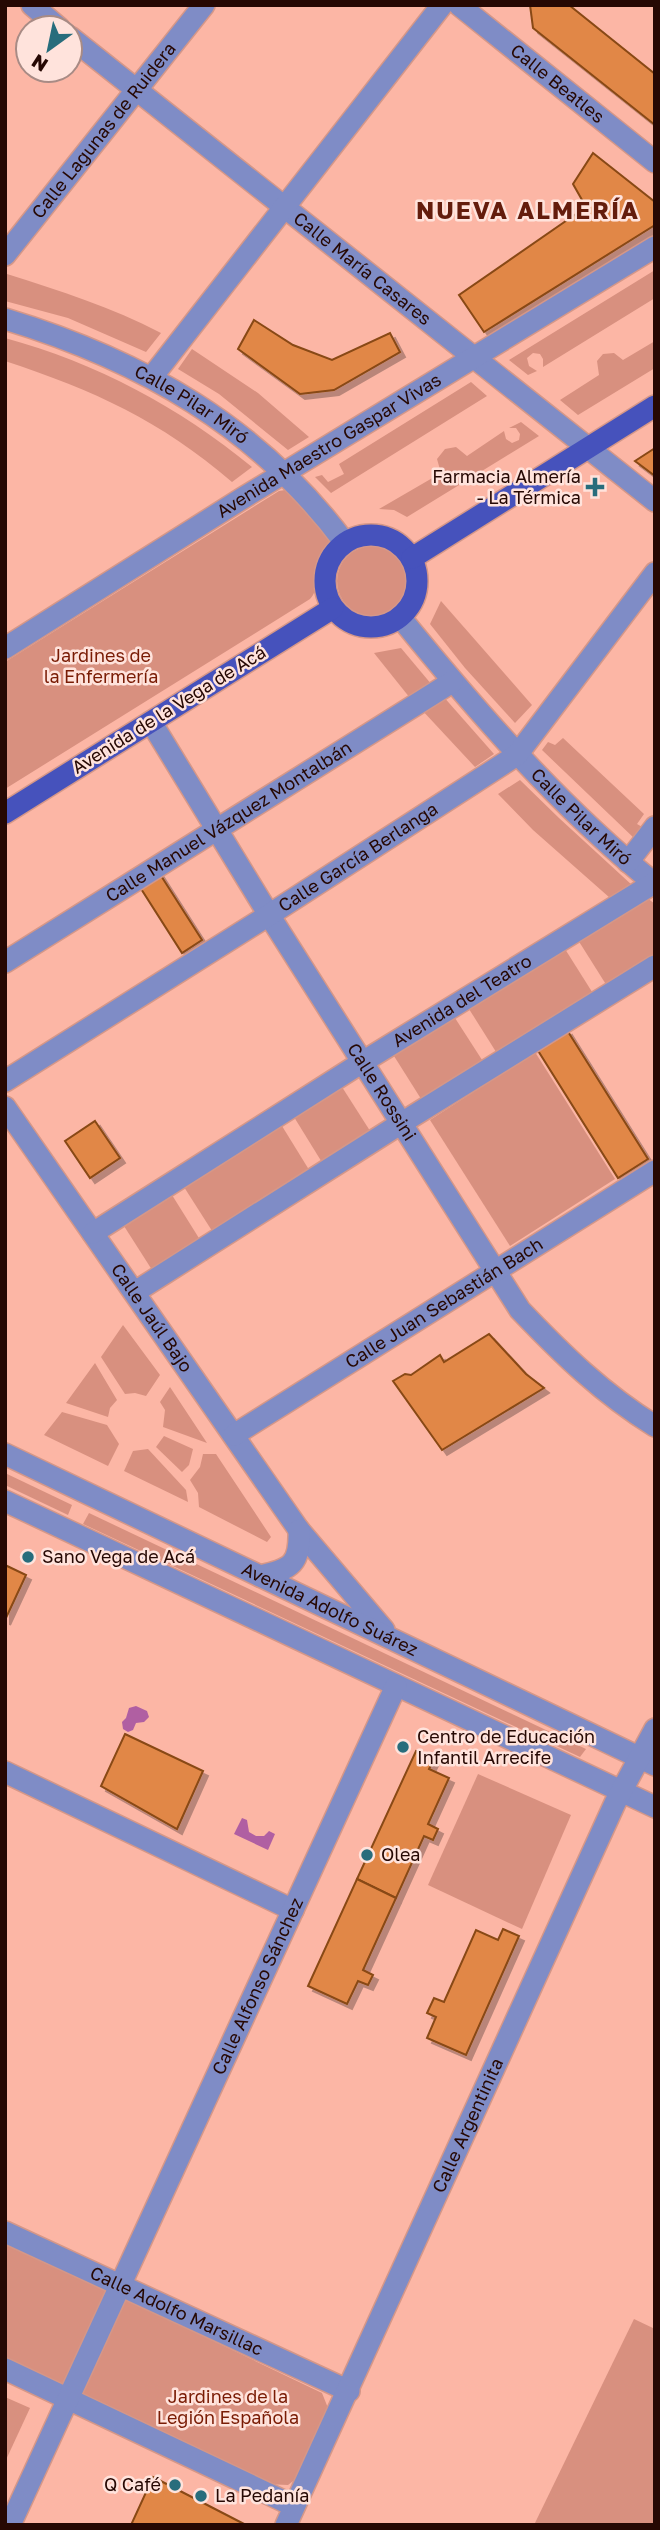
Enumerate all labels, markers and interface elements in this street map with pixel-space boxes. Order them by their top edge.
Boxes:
north arrow [14,14,84,84]
street label: Calle Lagunas de Ruidera [26,38,180,222]
street label: Calle Beatles [507,39,609,127]
text: N [27,50,52,77]
district label: NUEVA ALMERÍA [416,195,640,224]
street label: Calle María Casares [289,207,436,329]
street label: Calle Pilar Miró [131,359,253,448]
street label: Avenida Maestro Gaspar Vivas [212,368,445,522]
place label: Farmacia Almería - La Térmica [432,465,581,508]
marker: Farmacia Almería - La Térmica [587,479,603,495]
street label: Avenida de la Vega de Acá [68,640,269,778]
park label: Jardines de la Enfermería [44,644,158,687]
street label: Calle Manuel Vázquez Montalbán [101,736,355,906]
street label: Calle Pilar Miró [527,763,636,869]
street label: Calle García Berlanga [274,797,442,916]
street label: Avenida del Teatro [388,949,535,1051]
street label: Calle Rossini [343,1039,422,1144]
street label: Calle Juan Sebastián Bach [341,1232,546,1373]
street label: Calle Jaúl Bajo [107,1259,198,1376]
place label: Sano Vega de Acá [42,1545,195,1567]
marker: Sano Vega de Acá [20,1549,36,1565]
street label: Avenida Adolfo Suárez [238,1557,422,1660]
place label: Centro de Educación Infantil Arrecife [417,1725,595,1768]
marker: Centro de Educación Infantil Arrecife [395,1739,411,1755]
place label: Olea [381,1843,421,1865]
marker: Olea [359,1847,375,1863]
street label: Calle Alfonso Sánchez [207,1894,307,2078]
street label: Calle Argentinita [427,2054,507,2196]
street label: Calle Adolfo Marsillac [87,2261,267,2360]
park label: Jardines de la Legión Española [157,2385,299,2428]
place label: Q Café [104,2473,161,2495]
marker: Q Café [167,2477,183,2493]
place label: La Pedanía [215,2484,309,2506]
marker: La Pedanía [193,2488,209,2504]

